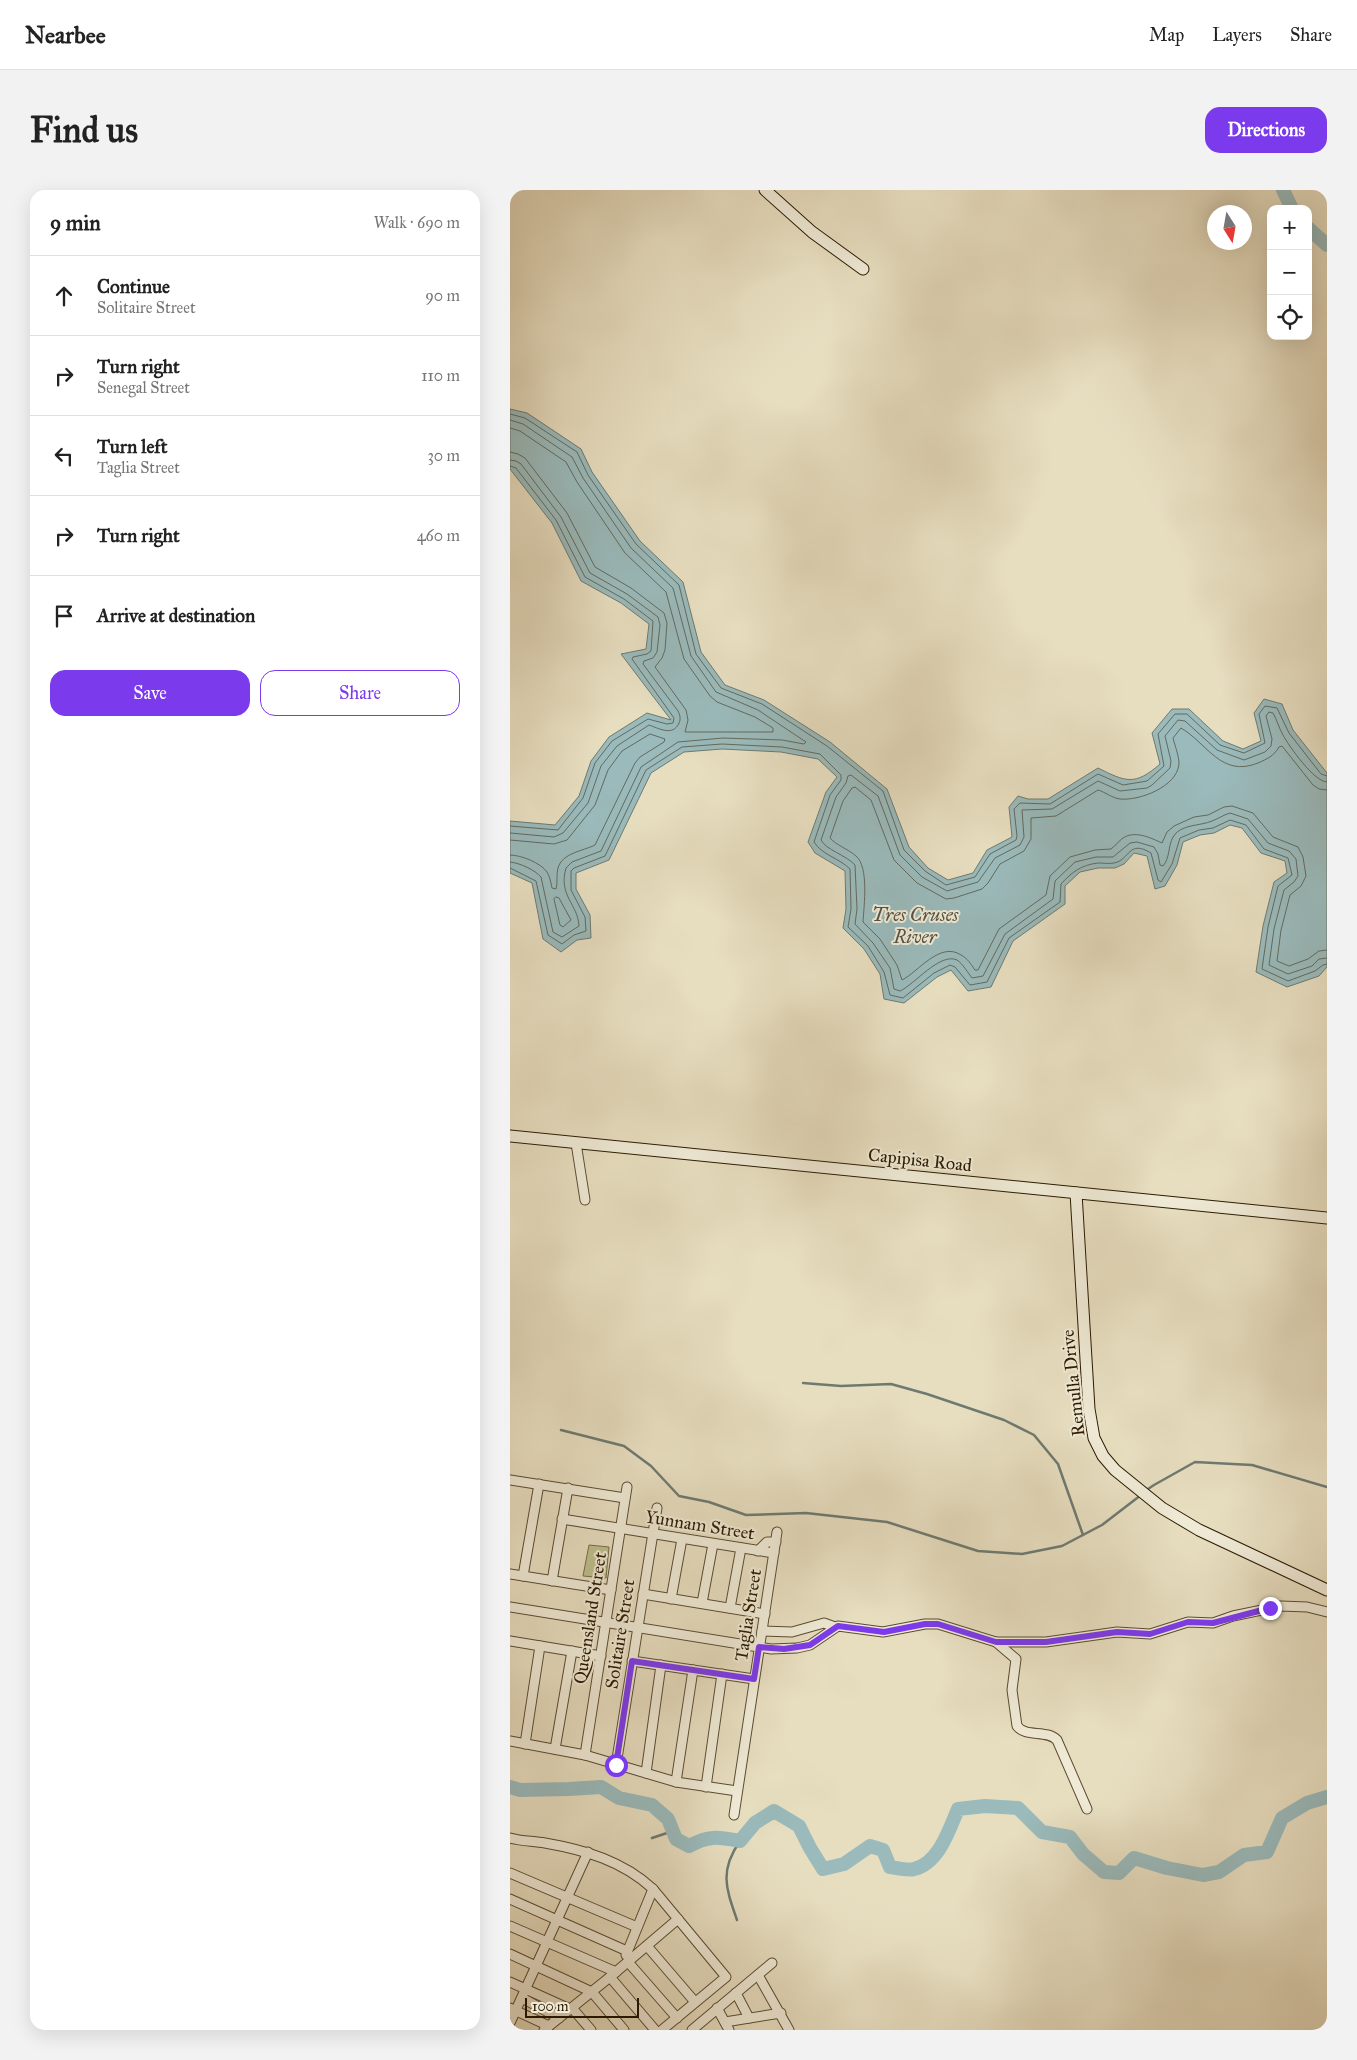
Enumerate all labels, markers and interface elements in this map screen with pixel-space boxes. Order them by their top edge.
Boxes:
text: Nearbee [25,20,106,50]
text: Map [1149,24,1184,46]
text: Layers [1212,24,1262,46]
text: Share [1290,24,1332,46]
button: Directions [1205,107,1327,153]
text: Find us [30,109,138,152]
north arrow [1207,205,1252,250]
map controls [1267,205,1312,340]
button: + [1267,205,1312,250]
text: 9 min [50,210,101,236]
text: Walk · 690 m [374,213,460,232]
button: − [1267,250,1312,295]
text: Continue [97,275,170,298]
icon: ahead [50,282,78,310]
text: 90 m [425,286,460,305]
button: locate [1267,295,1312,340]
text: Solitaire Street [97,298,196,317]
text: Turn right [97,355,180,378]
icon: right [50,362,78,390]
text: 110 m [421,366,460,385]
text: Senegal Street [97,378,190,397]
text: Turn left [97,435,167,458]
icon: left [50,442,78,470]
text: 30 m [427,446,460,465]
text: Taglia Street [97,458,180,477]
icon: right [50,522,78,550]
text: Turn right [97,524,180,547]
text: 460 m [417,526,460,545]
icon: arrive [50,602,78,630]
text: Arrive at destination [97,604,255,627]
button: Save [50,670,250,716]
button: Share [260,670,460,716]
water label: Tres Cruses River [872,903,959,948]
street label: Capipisa Road [867,1144,973,1176]
street label: Remulla Drive [1056,1328,1090,1438]
street label: Yunnam Street [644,1505,757,1545]
street label: Queensland Street [569,1550,611,1686]
street label: Taglia Street [730,1567,767,1663]
street label: Solitaire Street [600,1577,640,1690]
route end [1259,1597,1282,1620]
route start [605,1754,628,1777]
scale bar [525,1995,639,2018]
text: 100 m [532,1998,569,2015]

